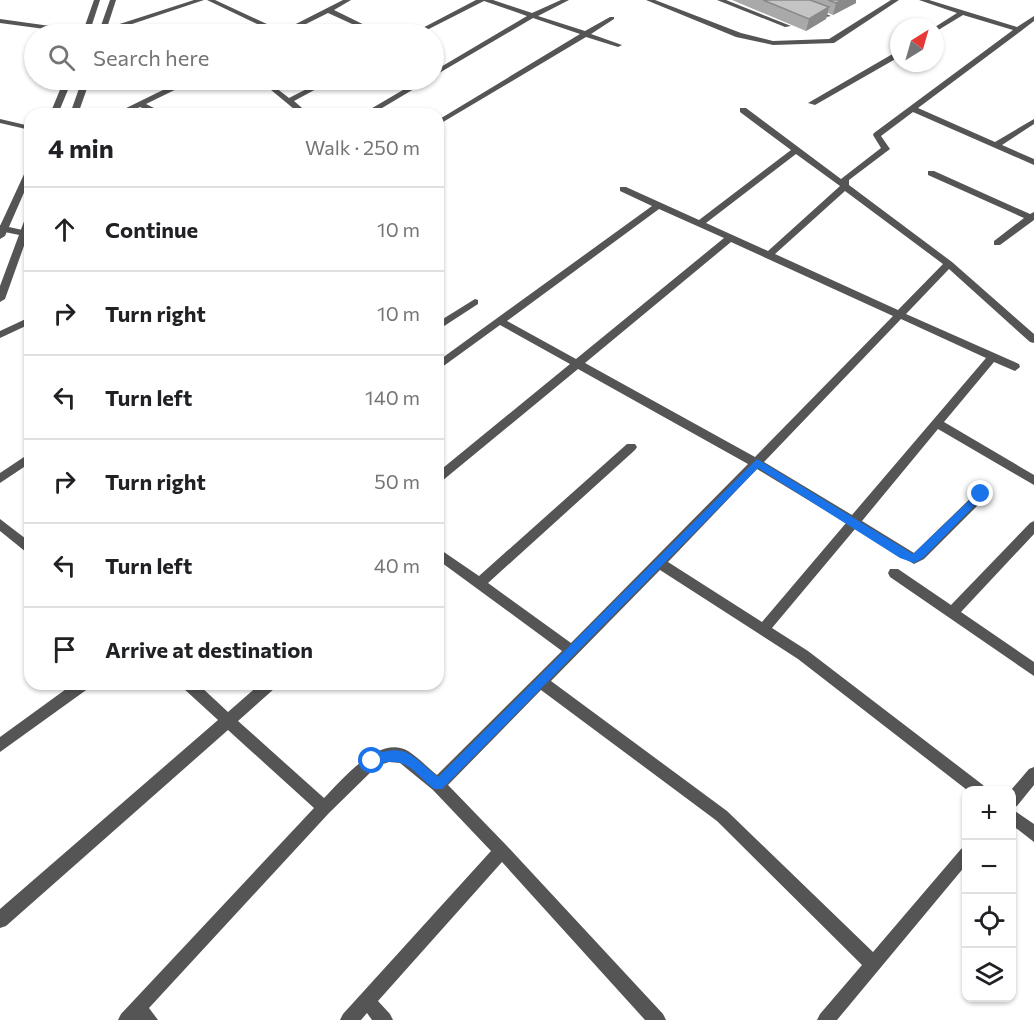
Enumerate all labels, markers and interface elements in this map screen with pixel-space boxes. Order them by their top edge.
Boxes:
north arrow [890,18,944,72]
search box [24,24,444,90]
icon: search [45,41,78,74]
text: Search here [93,44,209,71]
text: 4 min [48,132,114,163]
text: Walk · 250 m [305,135,420,159]
icon: ahead [48,213,81,246]
text: Continue [105,216,198,243]
text: 10 m [377,217,420,241]
icon: right [48,297,81,330]
text: Turn right [105,300,206,327]
text: 10 m [377,301,420,325]
icon: left [48,381,81,414]
text: Turn left [105,384,192,411]
text: 140 m [365,385,420,409]
icon: right [48,465,81,498]
text: Turn right [105,468,206,495]
text: 50 m [374,469,420,493]
route end [967,480,993,506]
icon: left [48,549,81,582]
text: Turn left [105,552,192,579]
text: 40 m [374,553,420,577]
icon: arrive [48,633,81,666]
text: Arrive at destination [105,636,313,663]
route start [358,747,384,773]
map controls [962,786,1016,1002]
button: + [962,786,1016,840]
button: − [962,840,1016,894]
button: locate [962,894,1016,948]
button: layers [962,948,1016,1002]

